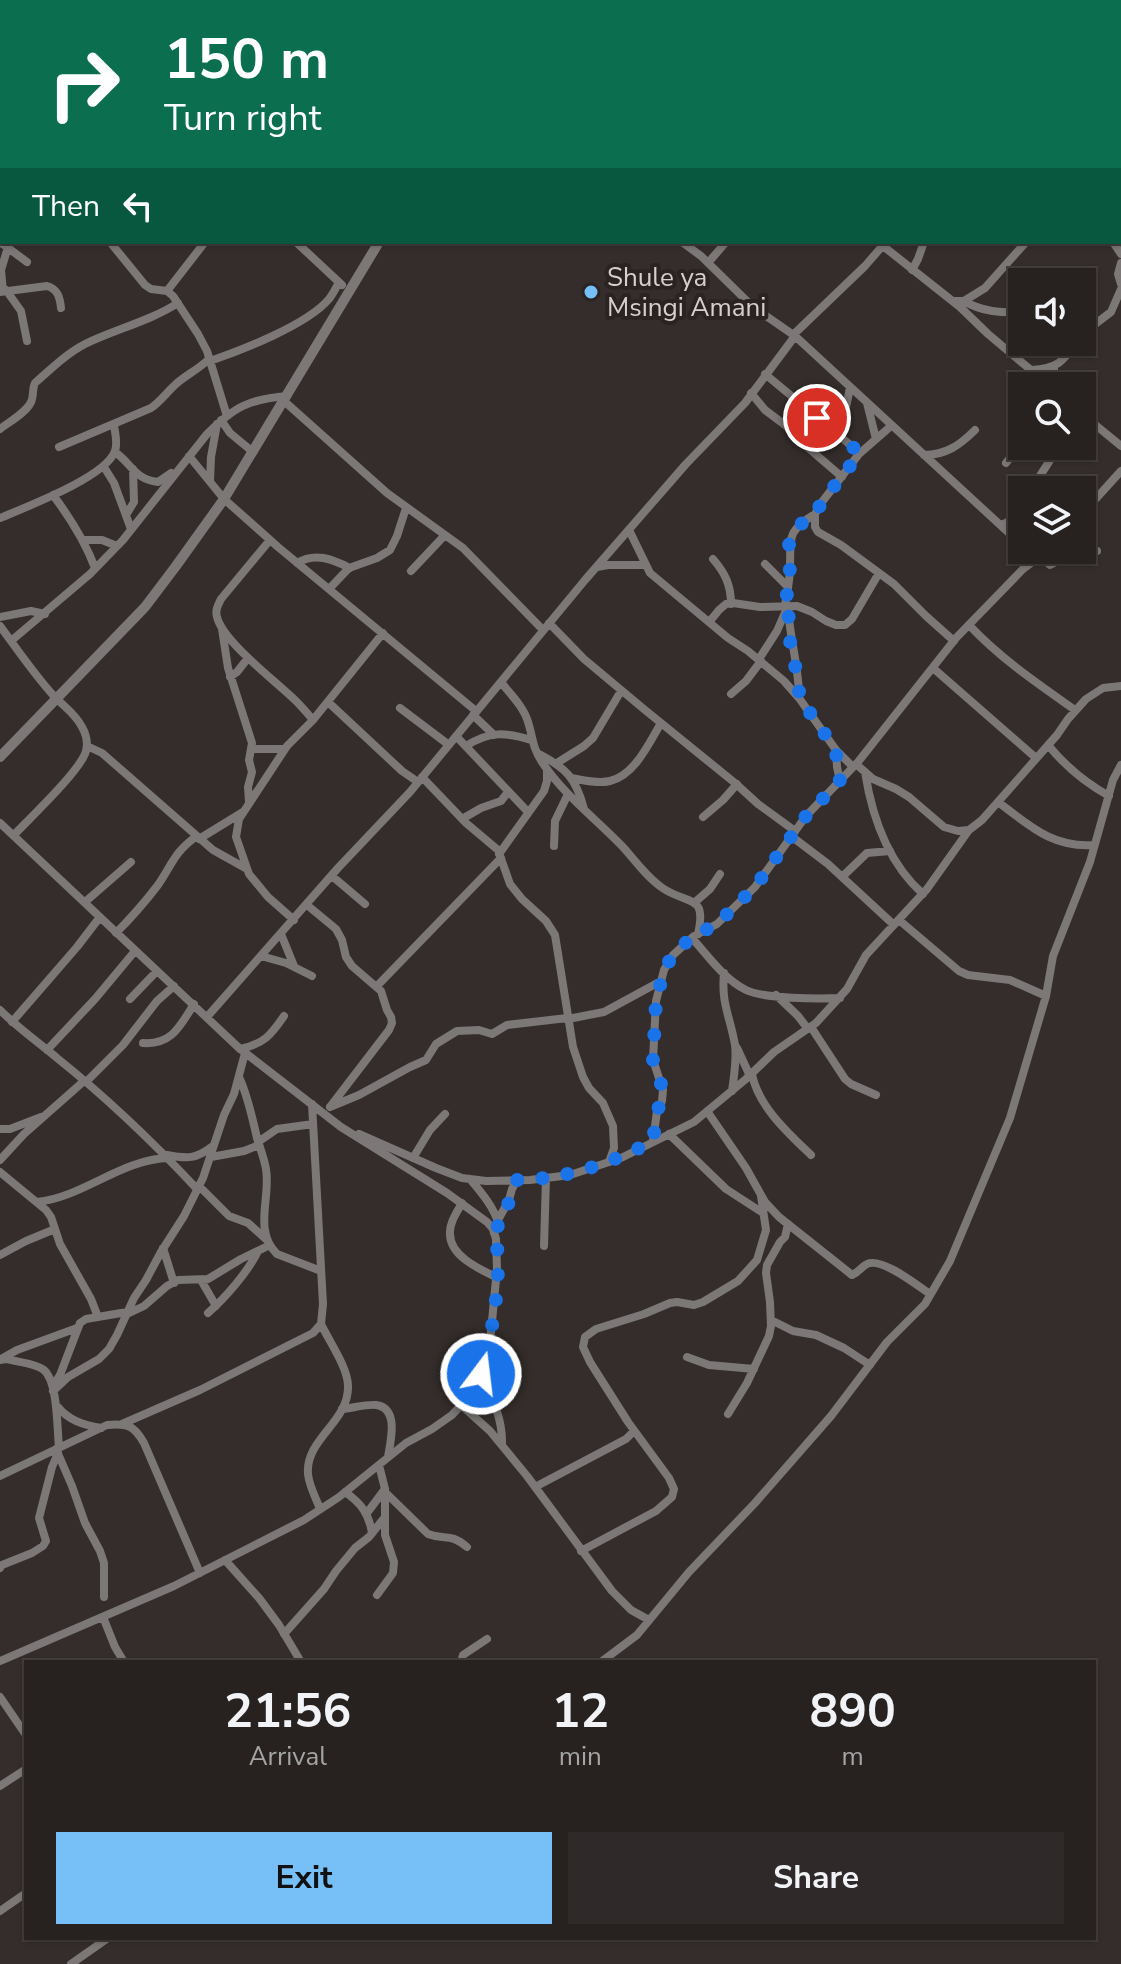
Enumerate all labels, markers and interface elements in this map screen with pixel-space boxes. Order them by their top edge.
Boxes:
text: 150 m [164,21,329,98]
icon: right [32,32,136,136]
text: Turn right [164,94,321,143]
icon: left [116,184,160,228]
text: Then [32,186,100,227]
place label: Shule ya Msingi Amani [607,260,766,325]
map controls [1008,268,1096,564]
button: sound [1008,268,1096,356]
marker: Shule ya Msingi Amani [582,283,600,301]
button: search [1008,372,1096,460]
pin [783,384,851,452]
icon: arrive [795,396,839,440]
button: layers [1008,476,1096,564]
position arrow [439,1332,523,1416]
text: 21:56 [224,1678,351,1744]
text: 12 [552,1678,609,1744]
text: 890 [809,1678,896,1744]
text: Arrival [249,1739,327,1774]
text: min [559,1739,602,1774]
text: m [841,1739,864,1774]
button: Exit [56,1832,552,1924]
button: Share [568,1832,1064,1924]

